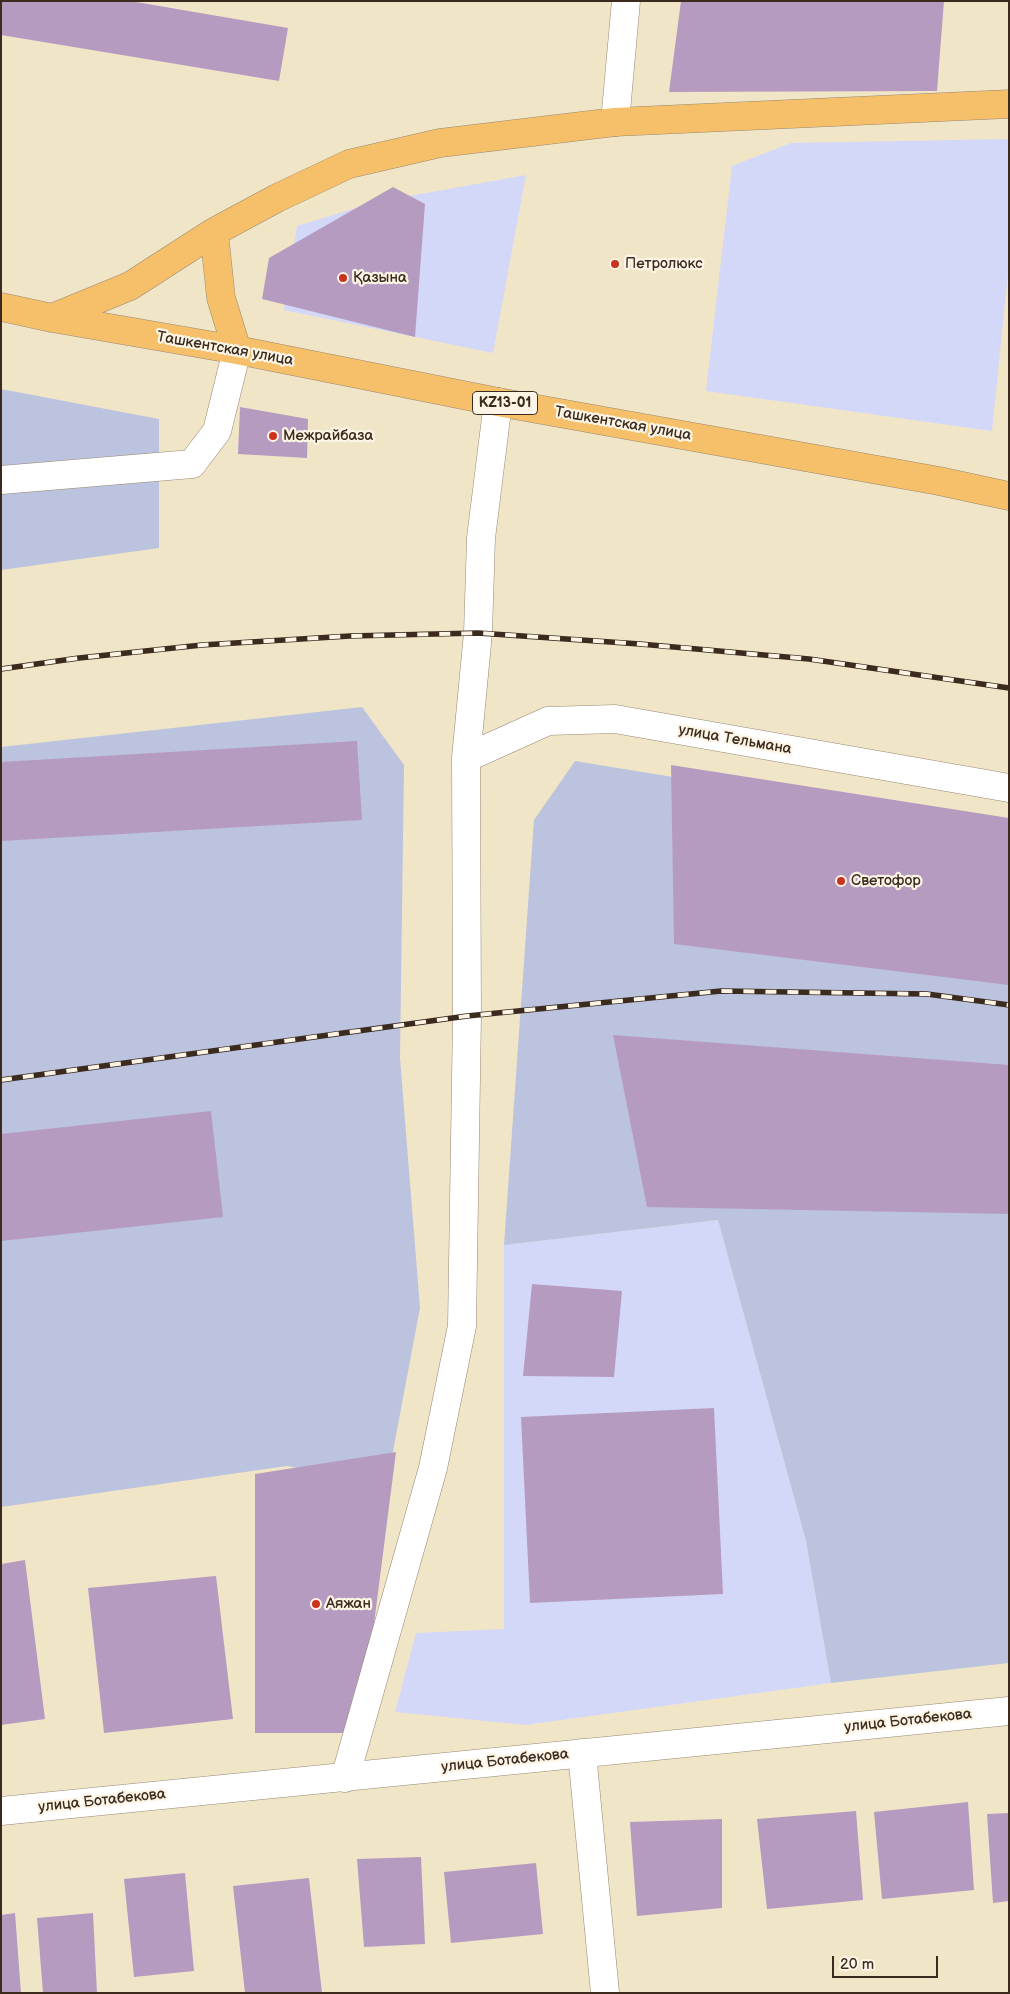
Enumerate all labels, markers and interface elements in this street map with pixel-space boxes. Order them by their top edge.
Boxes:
place label: Петролюкс [625,255,702,273]
marker: Петролюкс [609,258,621,270]
place label: Қазына [353,269,407,287]
marker: Қазына [337,272,349,284]
street label: Ташкентская улица [155,328,295,370]
road number: KZ13-01 [472,392,538,414]
street label: Ташкентская улица [553,403,693,445]
place label: Межрайбаза [283,427,373,445]
marker: Межрайбаза [267,430,279,442]
street label: улица Тельмана [677,721,793,759]
place label: Светофор [851,872,921,890]
marker: Светофор [835,875,847,887]
place label: Аяжан [326,1595,371,1613]
marker: Аяжан [310,1598,322,1610]
street label: улица Ботабекова [843,1705,973,1737]
street label: улица Ботабекова [440,1745,570,1777]
street label: улица Ботабекова [37,1785,167,1817]
scale bar [835,1946,941,1978]
text: 20 m [840,1955,874,1974]

